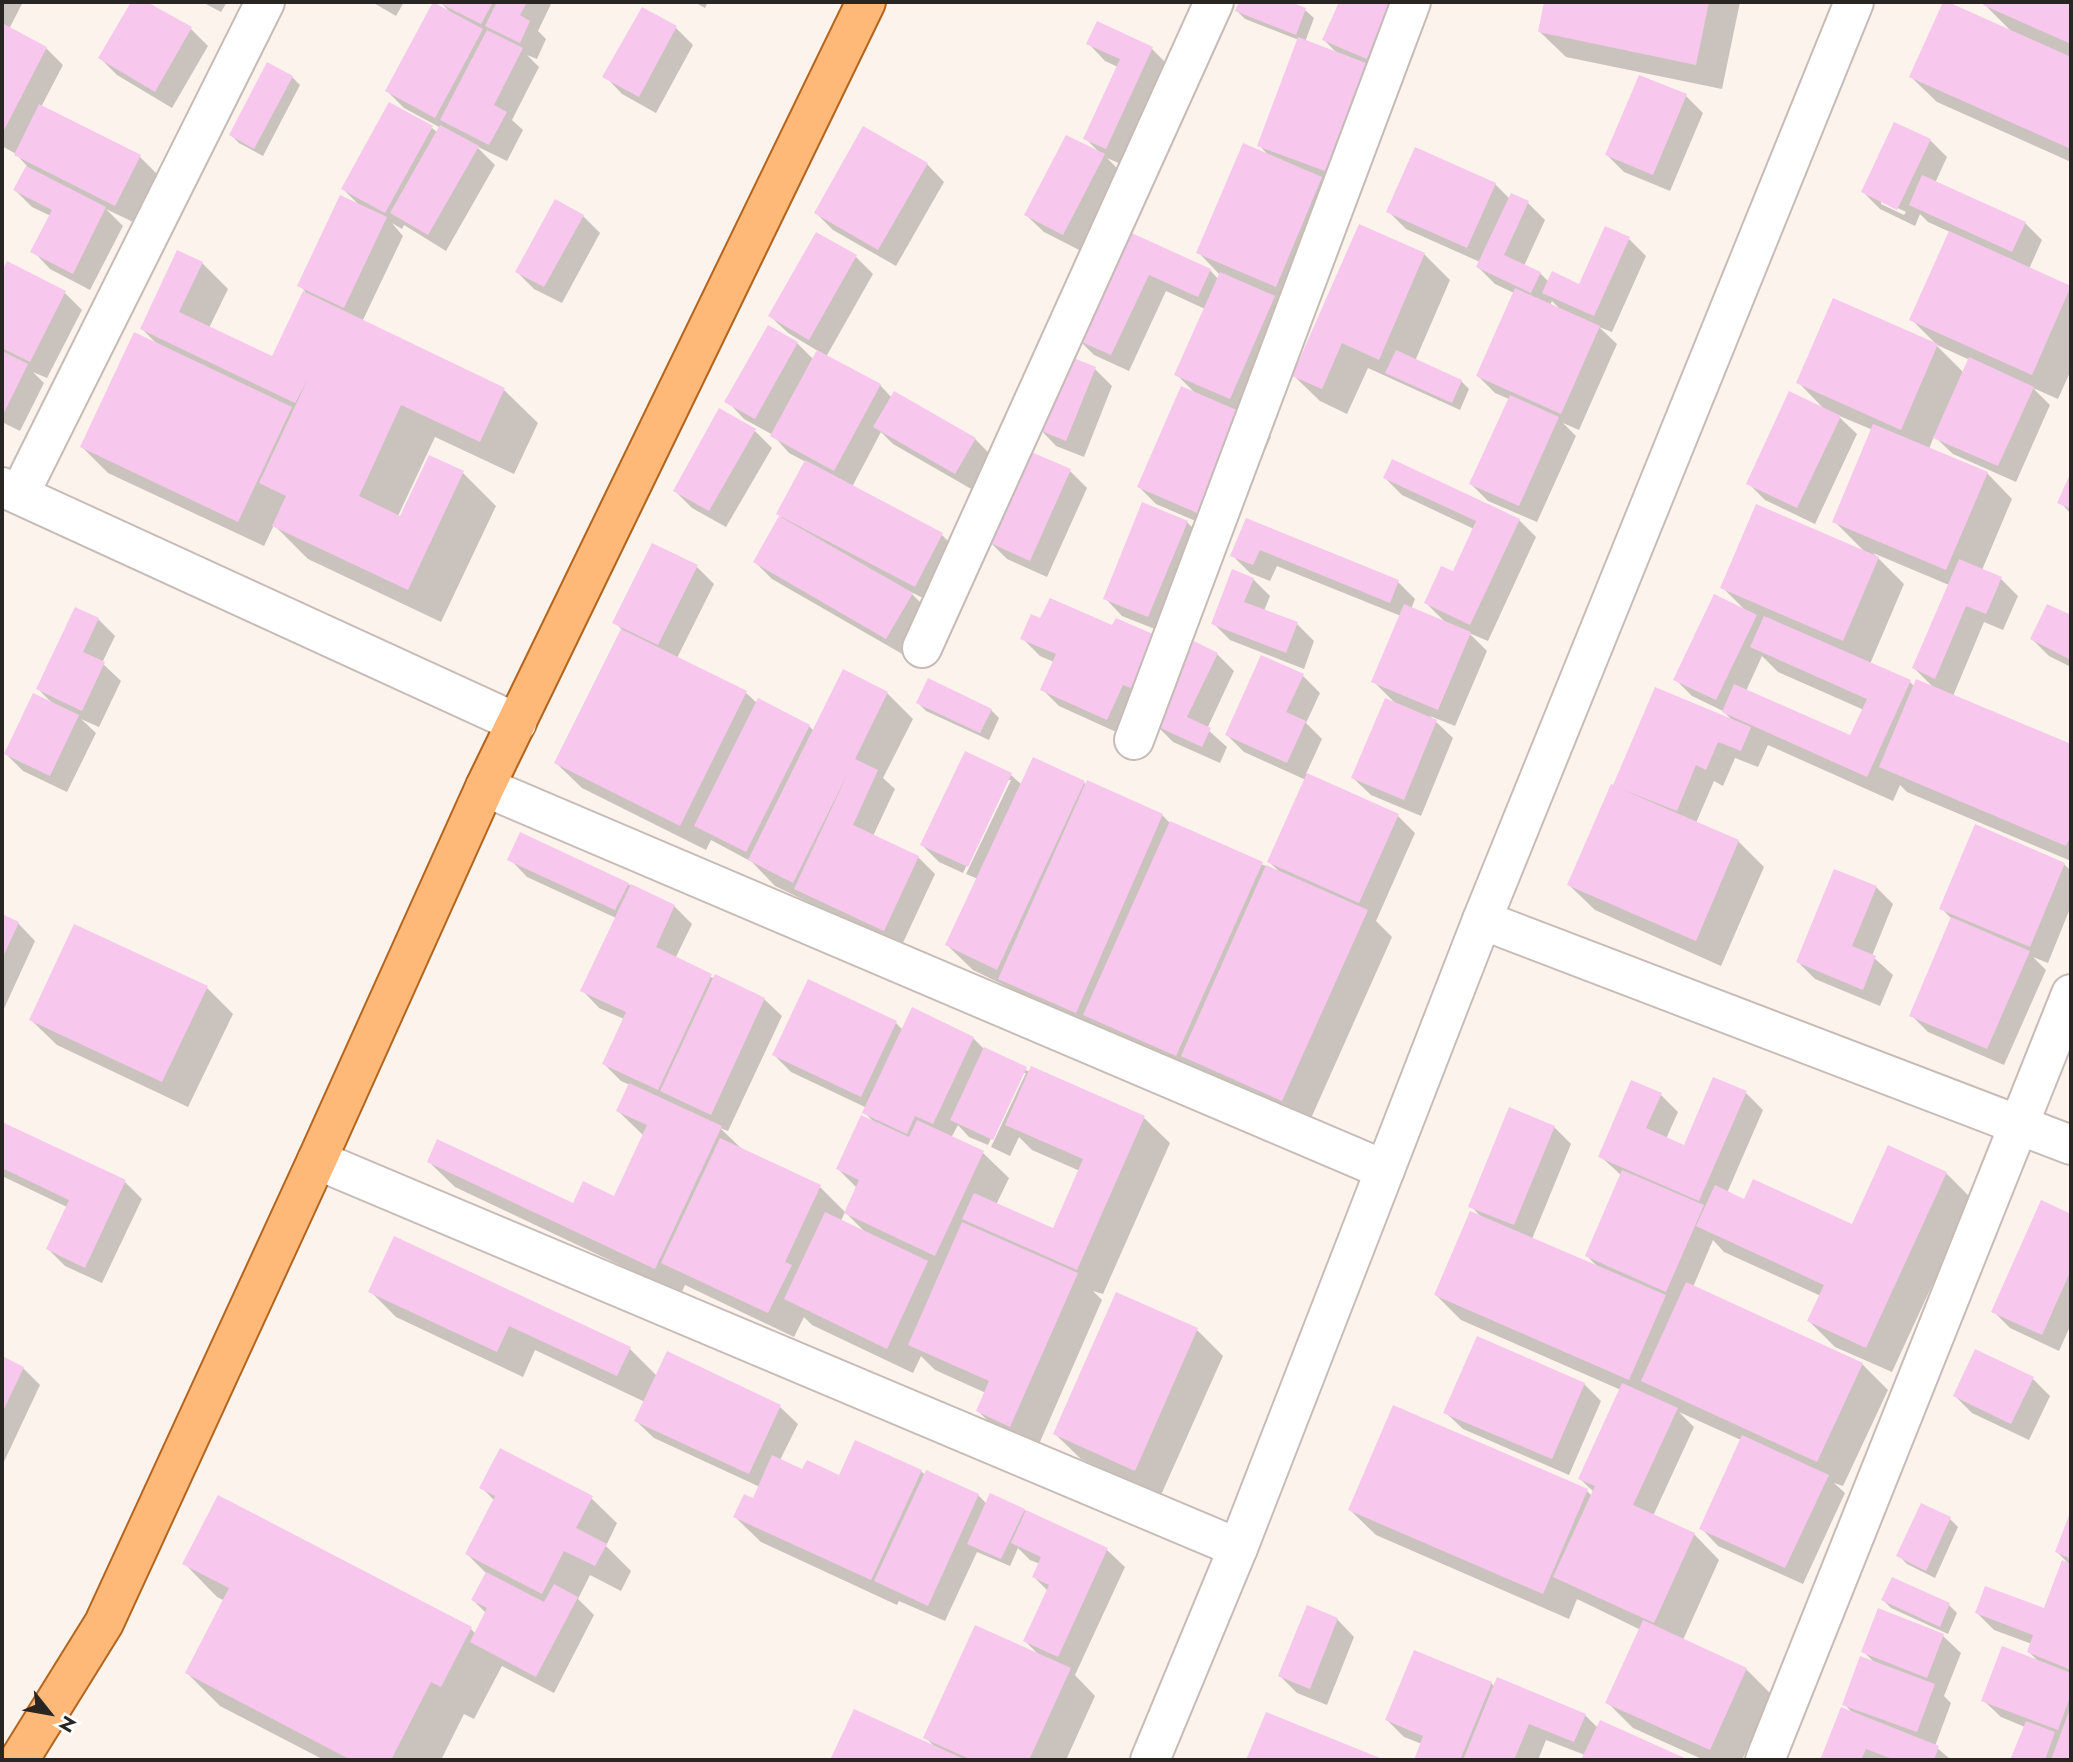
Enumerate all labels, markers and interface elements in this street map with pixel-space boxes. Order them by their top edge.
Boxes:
north arrow [14,1678,84,1748]
text: N [52,1711,83,1737]

